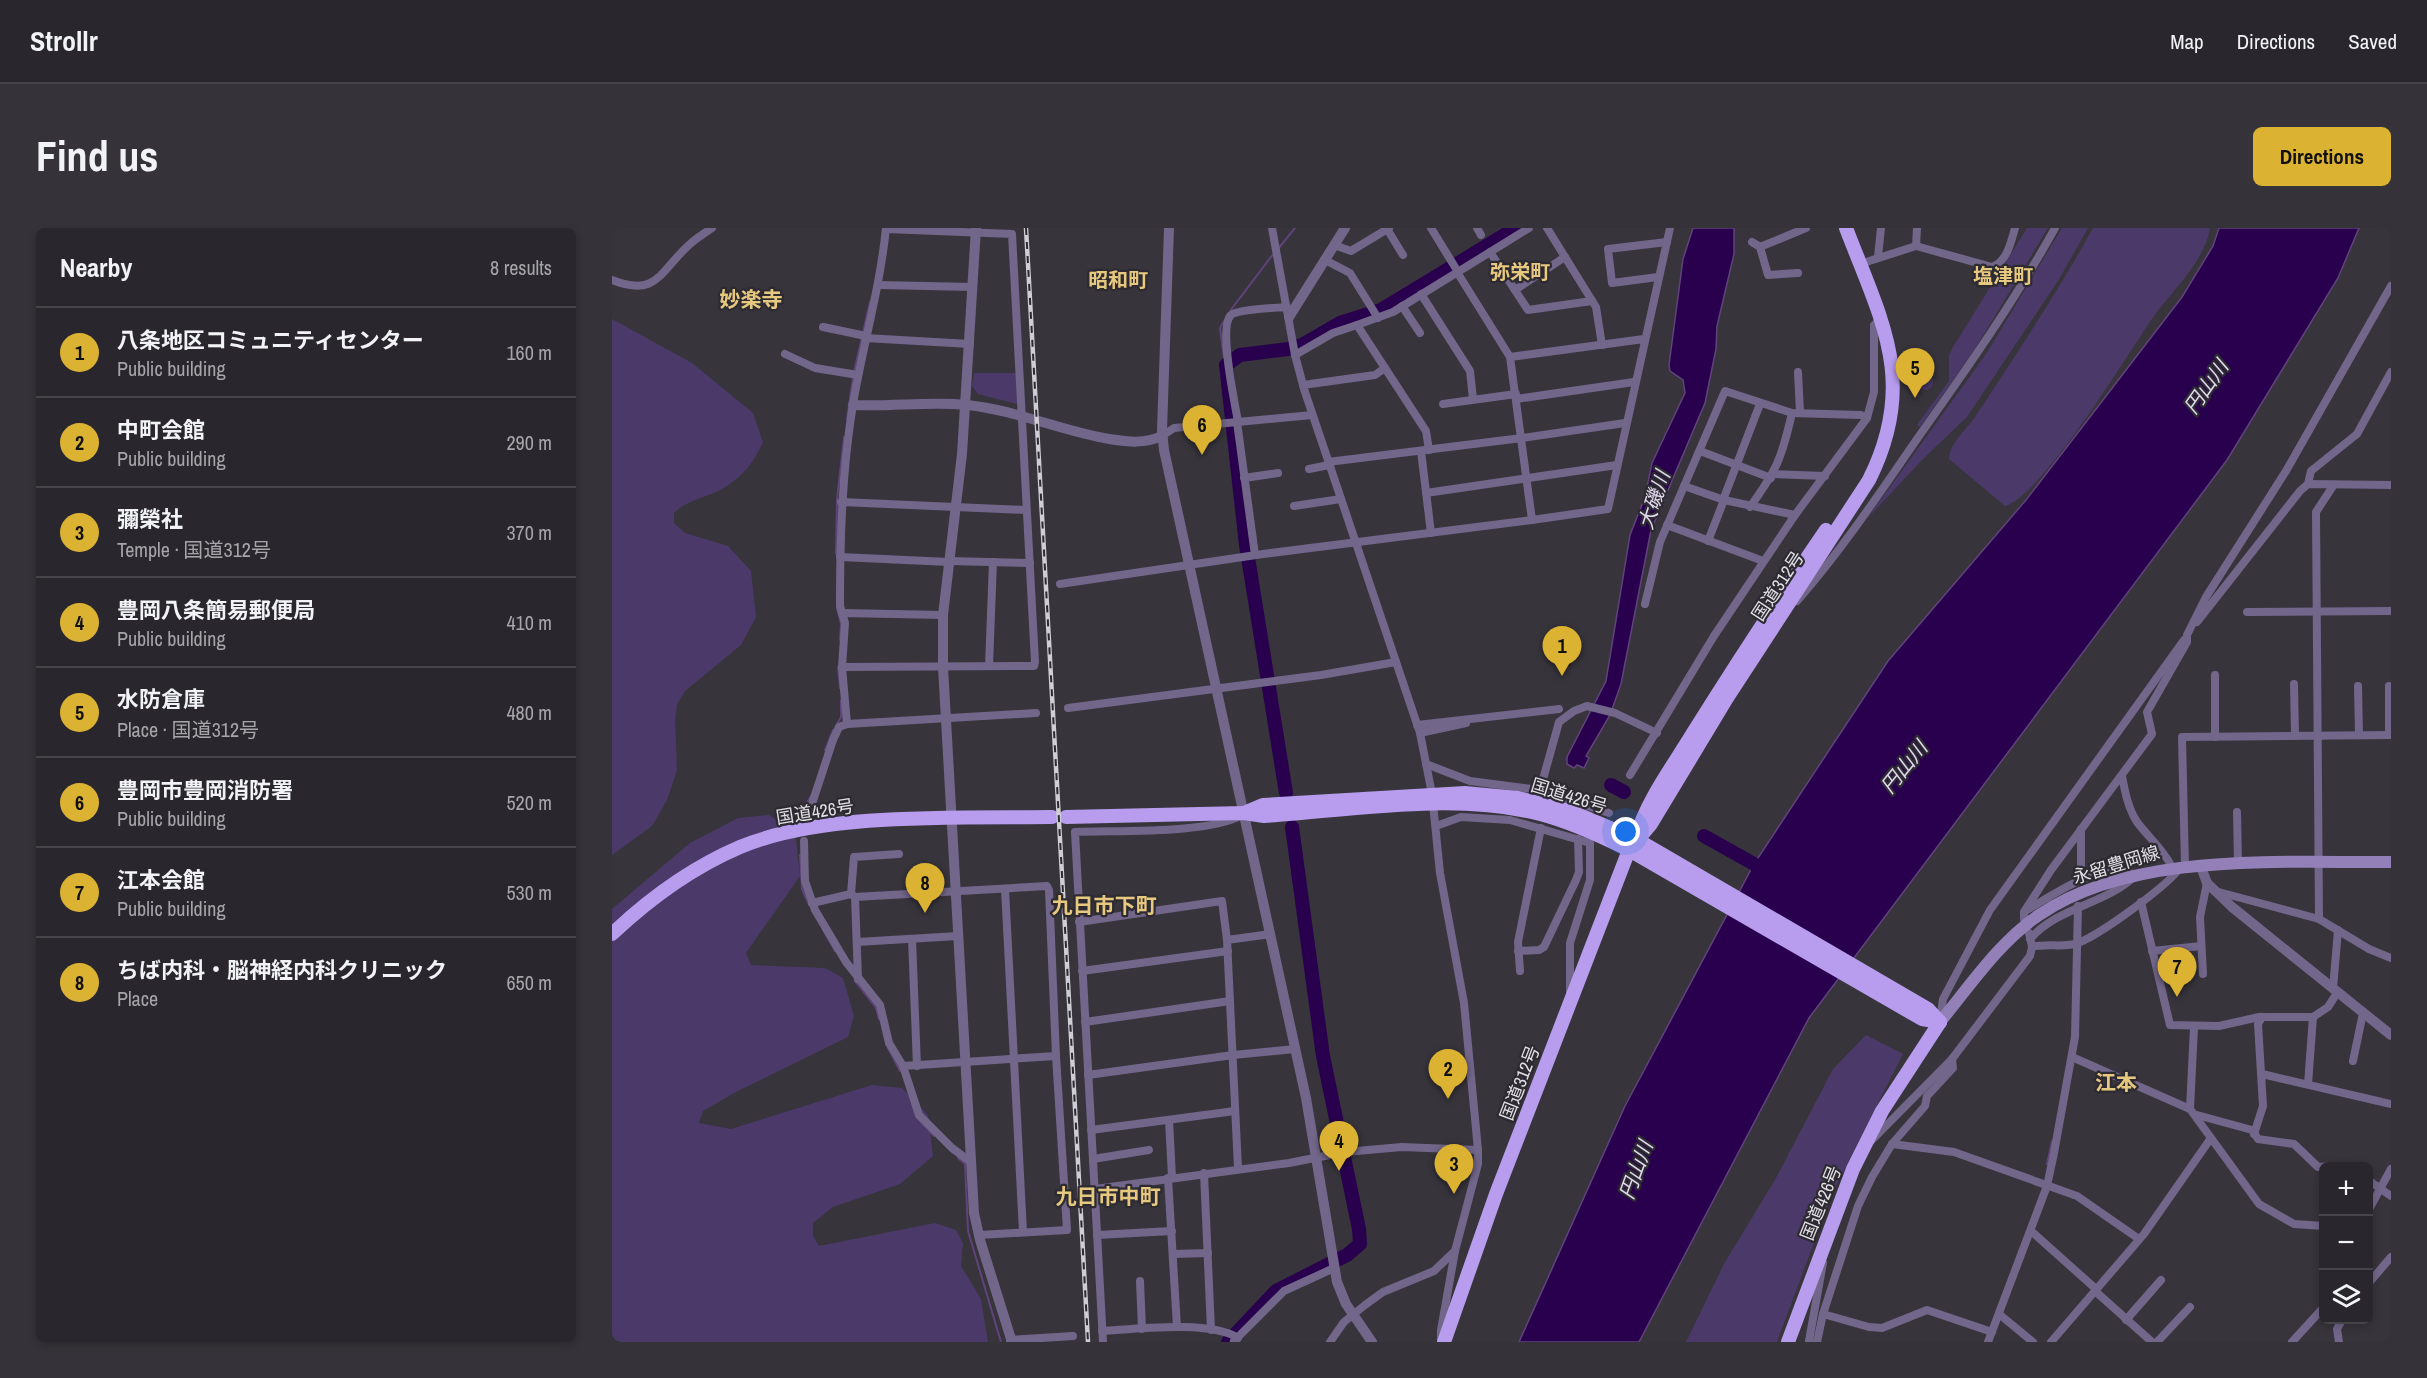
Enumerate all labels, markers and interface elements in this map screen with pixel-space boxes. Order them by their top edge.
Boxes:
text: Strollr [30,22,98,60]
text: Map [2170,27,2204,56]
text: Directions [2237,27,2315,56]
text: Saved [2348,27,2397,56]
button: Directions [2253,127,2391,186]
text: Find us [36,128,158,184]
text: Nearby [60,250,132,285]
text: 8 results [490,254,552,281]
district label: 弥栄町 [1490,258,1550,285]
district label: 塩津町 [1973,262,2033,289]
district label: 昭和町 [1088,266,1148,293]
district label: 妙楽寺 [720,285,783,314]
text: 八条地区コミュニティセンター [117,325,424,355]
text: 1 [75,339,84,366]
text: 160 m [506,339,552,366]
pin: 5 [1896,348,1934,398]
water label: 円山川 [2177,353,2235,419]
text: Public building [117,355,226,382]
pin: 6 [1182,406,1222,455]
text: 中町会館 [117,415,205,445]
text: 2 [75,429,84,456]
text: 290 m [506,429,552,456]
text: Public building [117,445,226,472]
water label: 大磯川 [1631,465,1676,533]
text: 彌榮社 [117,504,183,534]
text: 3 [75,519,84,546]
text: 370 m [506,519,552,546]
text: Temple · 国道312号 [117,536,271,563]
street label: 国道312号 [1746,546,1809,626]
text: 豊岡八条簡易郵便局 [117,595,315,625]
text: 4 [75,609,84,636]
text: 410 m [506,609,552,636]
text: Public building [117,625,226,652]
pin: 1 [1542,626,1582,676]
text: 水防倉庫 [117,684,205,714]
text: 5 [75,699,84,726]
text: 480 m [506,699,552,726]
text: Place · 国道312号 [117,716,259,743]
water label: 円山川 [1874,733,1934,798]
street label: 国道426号 [1528,772,1610,819]
text: 豊岡市豊岡消防署 [117,775,293,805]
text: 6 [75,789,84,816]
text: 520 m [506,789,552,816]
street label: 国道426号 [774,793,856,830]
text: Public building [117,805,226,832]
your location [1611,817,1640,846]
street label: 永留豊岡線 [2069,839,2163,890]
pin: 8 [906,864,944,913]
text: 江本会館 [117,865,205,895]
text: 7 [75,879,84,906]
text: 530 m [506,879,552,906]
district label: 九日市下町 [1052,891,1157,920]
text: Public building [117,895,226,922]
pin: 7 [2158,948,2196,997]
text: ちば内科・脳神経内科クリニック [117,955,447,985]
text: 8 [75,969,84,996]
text: 650 m [506,969,552,996]
text: Place [117,985,158,1012]
street label: 国道312号 [1494,1042,1545,1124]
pin: 2 [1428,1050,1468,1099]
district label: 江本 [2095,1068,2137,1097]
pin: 4 [1320,1122,1358,1171]
water label: 円山川 [1613,1135,1659,1203]
pin: 3 [1434,1144,1474,1194]
street label: 国道426号 [1794,1162,1847,1244]
map controls [2319,1162,2373,1324]
button: + [2319,1162,2373,1216]
district label: 九日市中町 [1056,1182,1161,1211]
button: − [2319,1216,2373,1270]
button: layers [2319,1270,2373,1324]

